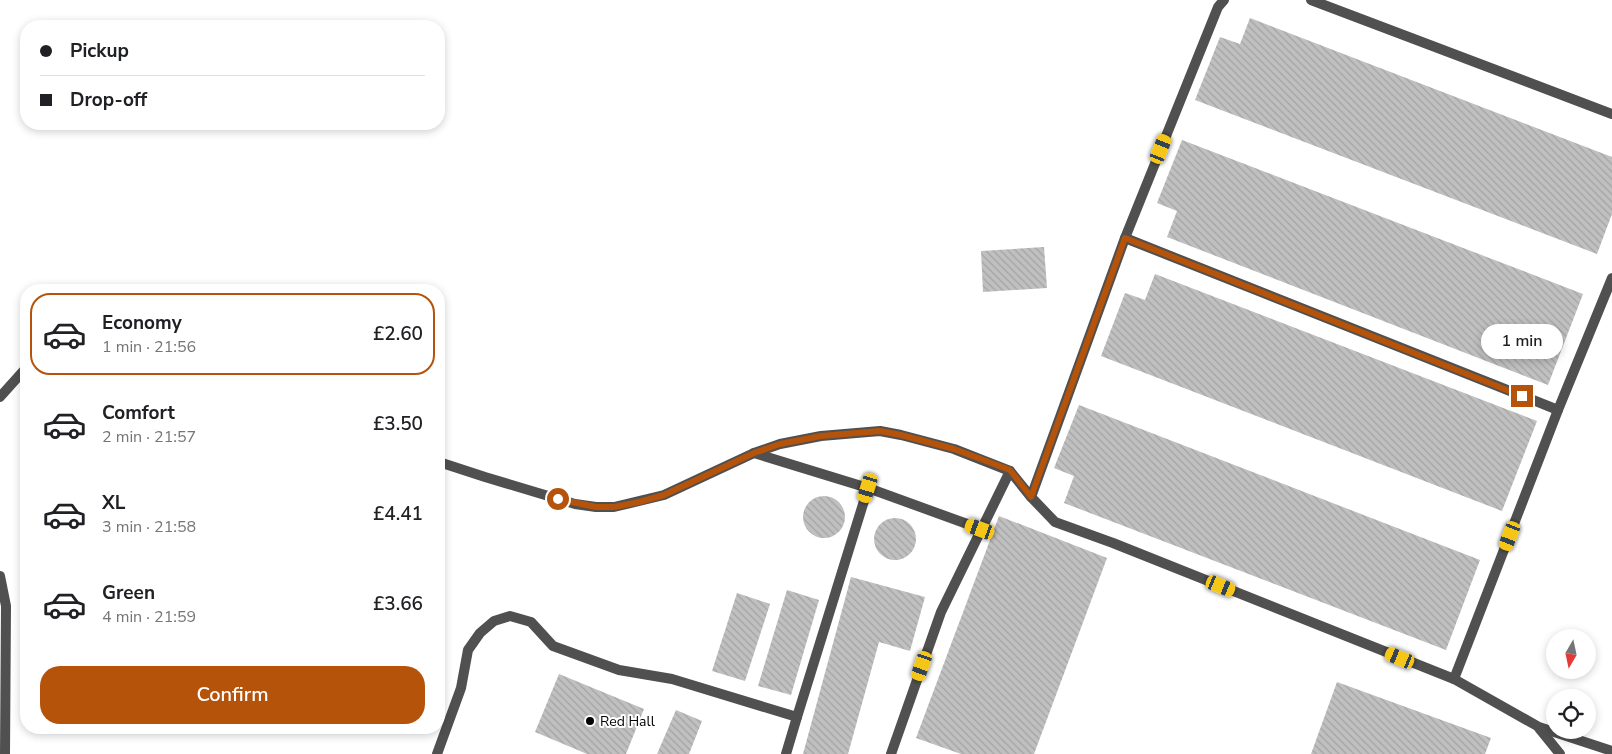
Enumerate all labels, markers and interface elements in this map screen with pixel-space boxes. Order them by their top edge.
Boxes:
text: Pickup [70,38,129,64]
text: Drop-off [70,87,147,113]
car [1148,132,1173,166]
text: Economy [102,310,182,336]
icon: car [42,312,87,357]
text: £2.60 [373,321,423,347]
callout: 1 min [1481,324,1563,358]
text: 1 min [1502,330,1542,352]
text: 1 min · 21:56 [102,336,196,358]
route end [1511,385,1533,407]
text: Comfort [102,400,175,426]
icon: car [42,402,87,447]
text: £3.50 [373,411,423,437]
text: 2 min · 21:57 [102,426,196,448]
car [856,471,879,505]
route start [547,488,569,510]
text: XL [102,490,125,516]
icon: car [42,492,87,537]
text: £4.41 [373,501,423,527]
text: 3 min · 21:58 [102,516,196,538]
car [963,517,996,541]
car [1497,519,1522,553]
car [1204,573,1237,599]
text: Green [102,580,155,606]
icon: car [42,582,87,627]
text: £3.66 [373,591,423,617]
text: 4 min · 21:59 [102,606,196,628]
north arrow [1546,629,1596,679]
map controls [1546,629,1596,739]
car [1383,645,1416,671]
car [910,649,933,683]
button: Confirm [40,666,425,724]
button: locate [1546,689,1596,739]
place label: Red Hall [600,712,656,731]
marker: Red Hall [584,715,596,727]

